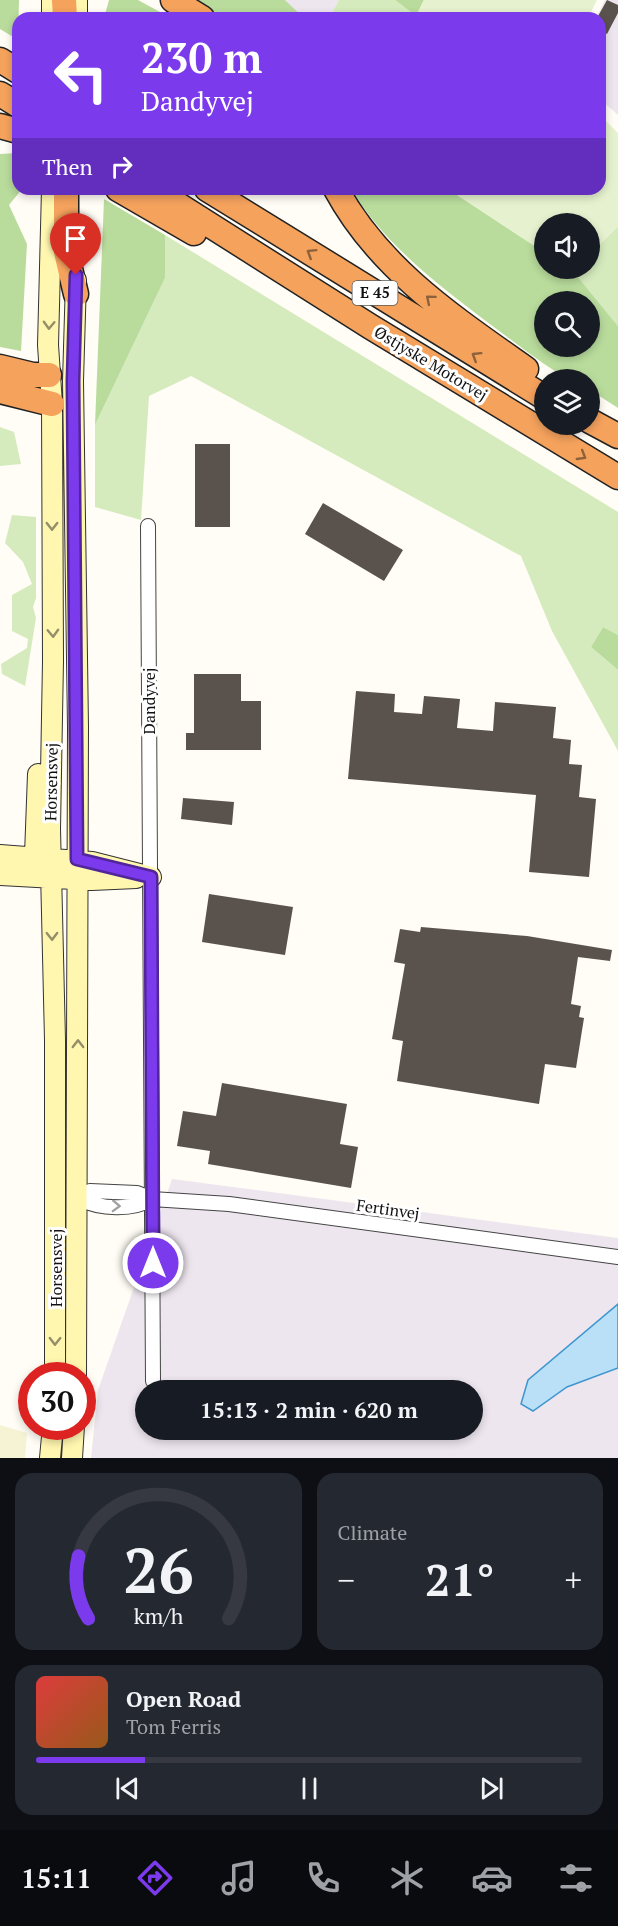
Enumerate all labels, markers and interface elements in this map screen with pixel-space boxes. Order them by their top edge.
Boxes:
text: 230 m [141,29,262,85]
icon: left [42,36,120,114]
text: Dandyvej [141,83,254,119]
icon: right [105,150,138,183]
text: Then [42,152,93,181]
pin [50,213,101,275]
map controls [534,213,600,435]
button: sound [534,213,600,279]
icon: arrive [59,222,92,255]
one-way arrow [307,249,317,261]
road number: E 45 [352,281,398,305]
button: search [534,291,600,357]
one-way arrow [426,295,437,306]
street label: Østjyske Motorvej [370,320,492,406]
one-way arrow [43,321,55,330]
one-way arrow [472,351,482,363]
button: layers [534,369,600,435]
one-way arrow [576,448,586,460]
one-way arrow [46,521,58,530]
one-way arrow [46,628,59,637]
street label: Dandyvej [138,668,160,734]
street label: Horsensvej [39,743,63,821]
one-way arrow [46,932,58,941]
one-way arrow [72,1040,84,1049]
street label: Fertinvej [355,1194,421,1224]
one-way arrow [111,1200,120,1212]
street label: Horsensvej [45,1229,67,1307]
position arrow [121,1231,185,1295]
one-way arrow [49,1337,62,1346]
speed limit sign: 30 [18,1362,96,1440]
text: 15:13 · 2 min · 620 m [200,1395,418,1424]
text: Climate [338,1519,407,1546]
text: 26 [123,1528,194,1611]
text: 21° [425,1549,494,1609]
text: − [338,1558,355,1601]
text: + [564,1558,582,1601]
text: km/h [133,1602,183,1630]
text: Open Road [126,1684,241,1713]
text: Tom Ferris [126,1713,221,1740]
icon: previous [111,1772,144,1805]
icon: pause [293,1772,326,1805]
icon: next [475,1772,508,1805]
icon: directions [134,1857,176,1899]
icon: music [218,1857,260,1899]
icon: phone [302,1857,344,1899]
icon: climate [386,1857,428,1899]
icon: car [471,1857,513,1899]
icon: filters [555,1857,597,1899]
text: 15:11 [21,1860,91,1896]

